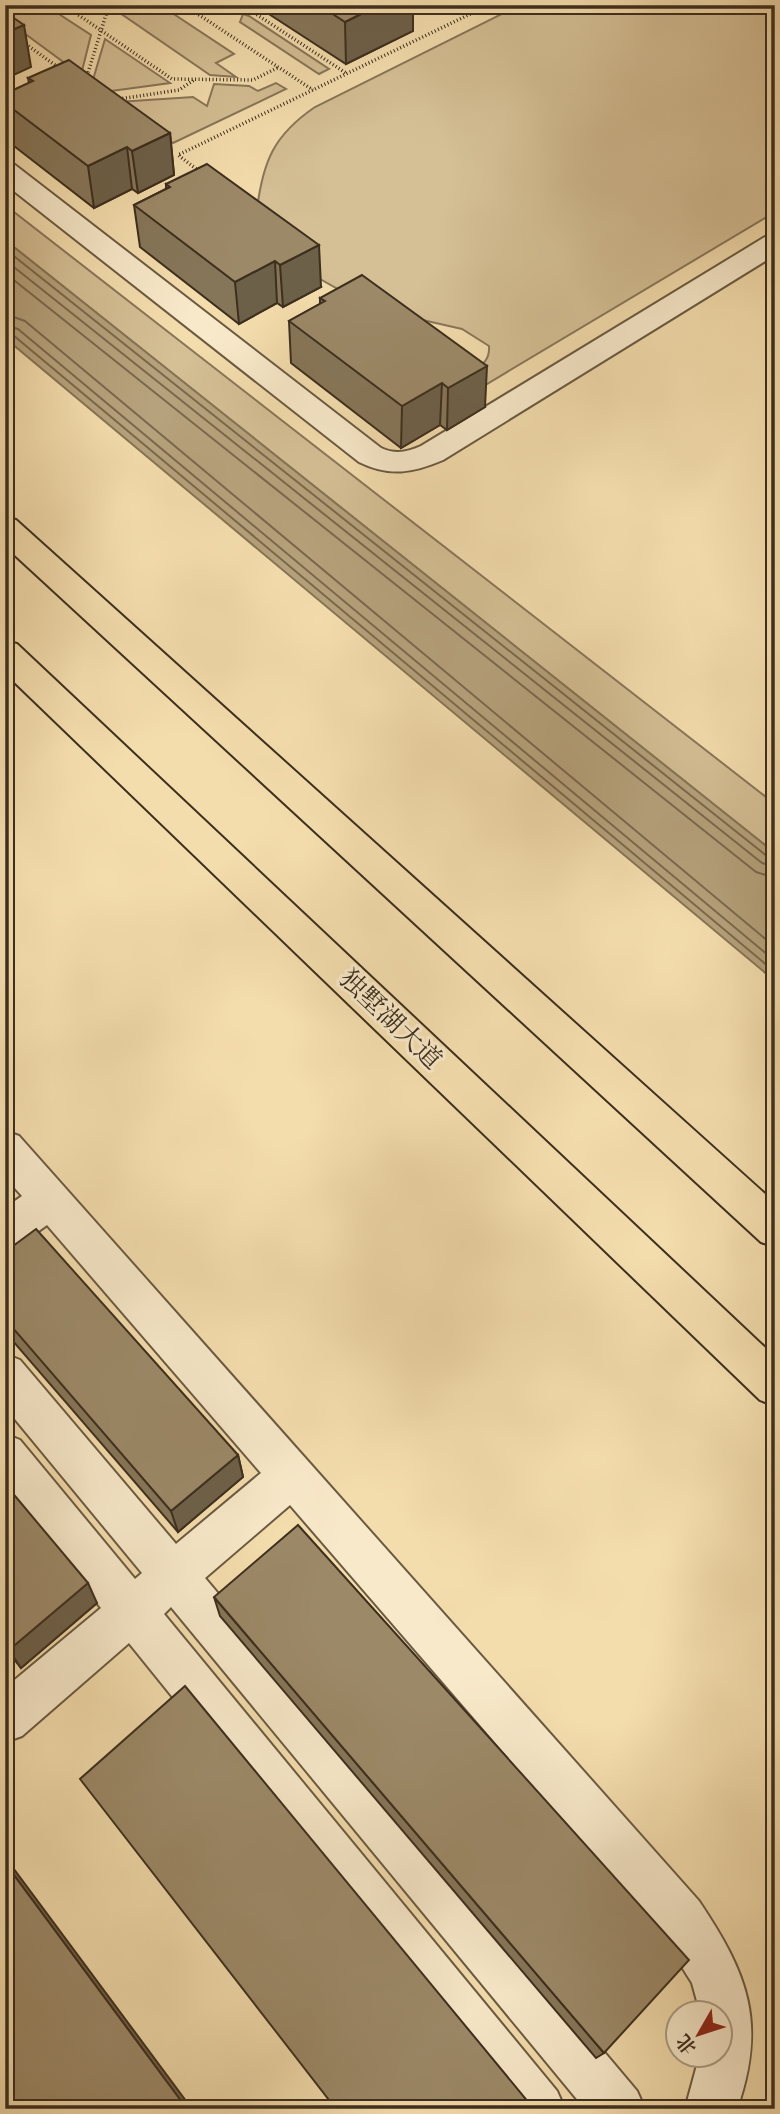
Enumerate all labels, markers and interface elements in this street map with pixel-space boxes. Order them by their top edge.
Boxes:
street label: 独墅湖大道 [332,963,448,1077]
north arrow [664,1998,734,2068]
text: 北 [672,2029,702,2058]

